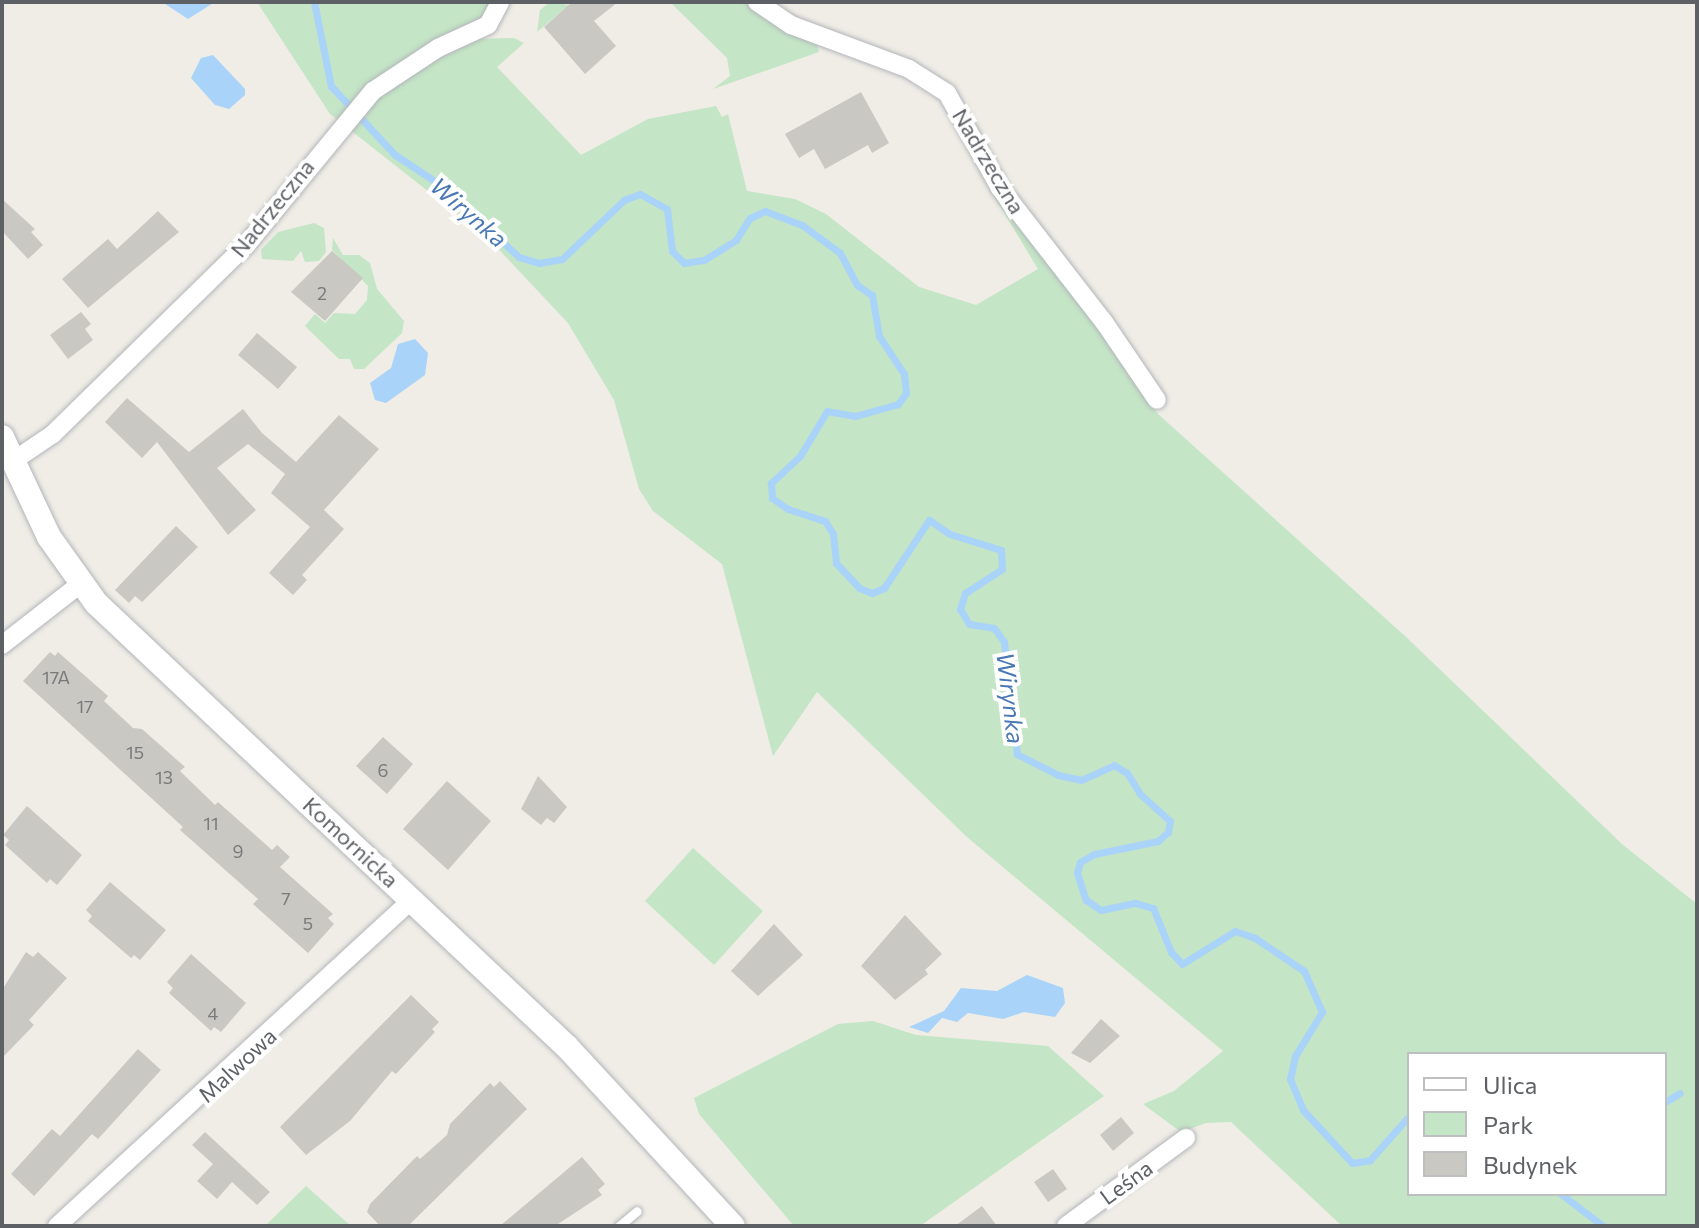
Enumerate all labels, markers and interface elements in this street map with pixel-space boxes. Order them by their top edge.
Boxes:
street label: Nadrzeczna [947,104,1031,218]
street label: Nadrzeczna [225,154,319,262]
water label: Wirynka [425,171,513,253]
house number: 2 [317,282,327,304]
water label: Wirynka [991,651,1031,745]
house number: 17A [42,666,70,688]
house number: 17 [76,695,94,717]
house number: 15 [126,741,144,763]
house number: 6 [378,759,388,781]
house number: 13 [155,766,173,788]
street label: Komornicka [298,791,404,893]
house number: 11 [203,812,219,834]
house number: 9 [233,840,243,862]
house number: 7 [281,887,291,909]
house number: 5 [303,912,313,934]
house number: 4 [208,1002,218,1024]
street label: Malwowa [193,1022,281,1108]
legend [1407,1052,1667,1196]
text: Ulica [1483,1070,1537,1099]
text: Park [1483,1110,1533,1139]
text: Budynek [1483,1150,1578,1179]
street label: Leśna [1095,1154,1157,1210]

